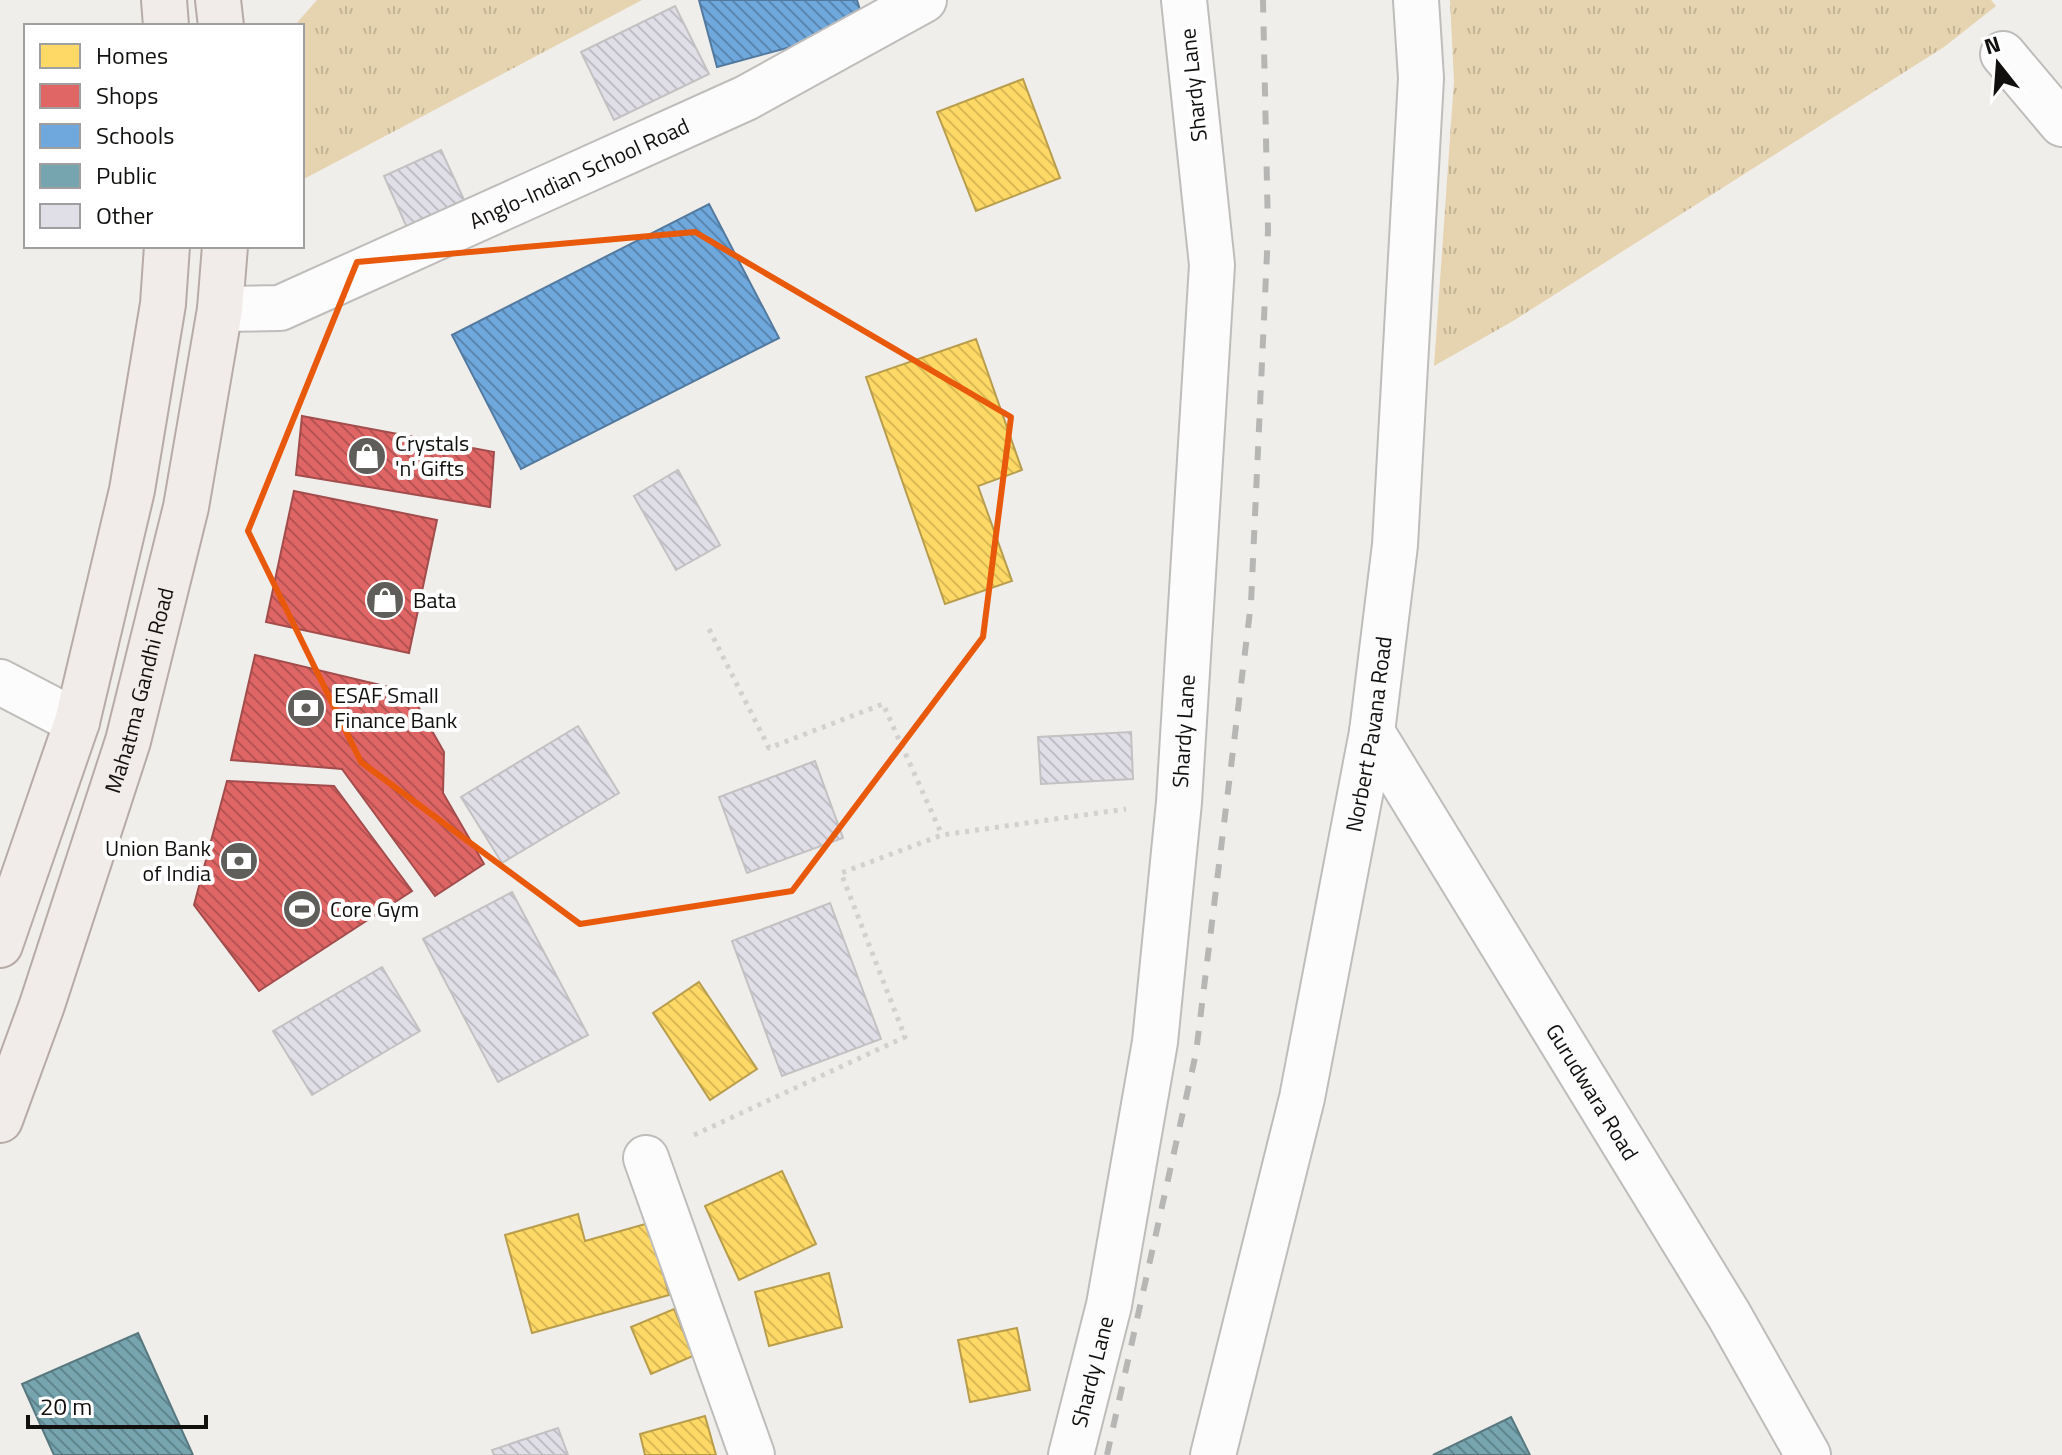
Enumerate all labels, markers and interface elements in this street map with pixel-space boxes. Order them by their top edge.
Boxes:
legend [24,24,304,248]
north arrow [1958,24,2038,104]
text: N [1980,26,2004,63]
street label: Shardy Lane [1170,27,1216,143]
text: Homes [96,37,168,73]
text: Shops [96,77,158,113]
street label: Anglo-Indian School Road [463,109,695,238]
text: Schools [96,117,174,153]
text: Public [96,157,157,193]
text: Other [96,197,154,233]
place label: Crystals 'n' Gifts [395,426,469,485]
shop icon: Crystals 'n' Gifts [346,435,388,477]
shop icon: Bata [364,579,406,621]
place label: Bata [413,583,456,617]
street label: Mahatma Gandhi Road [95,584,182,798]
street label: Norbert Pavana Road [1336,634,1401,835]
street label: Shardy Lane [1163,673,1204,789]
place label: ESAF Small Finance Bank [334,678,458,737]
bank icon: ESAF Small Finance Bank [285,687,327,729]
place label: Union Bank of India [105,831,211,890]
bank icon: Union Bank of India [218,840,260,882]
sports icon: Core Gym [281,888,323,930]
place label: Core Gym [330,892,419,926]
street label: Gurudwara Road [1537,1017,1647,1167]
street label: Shardy Lane [1062,1312,1123,1431]
scale bar [28,1379,206,1429]
text: 20 m [40,1388,92,1424]

